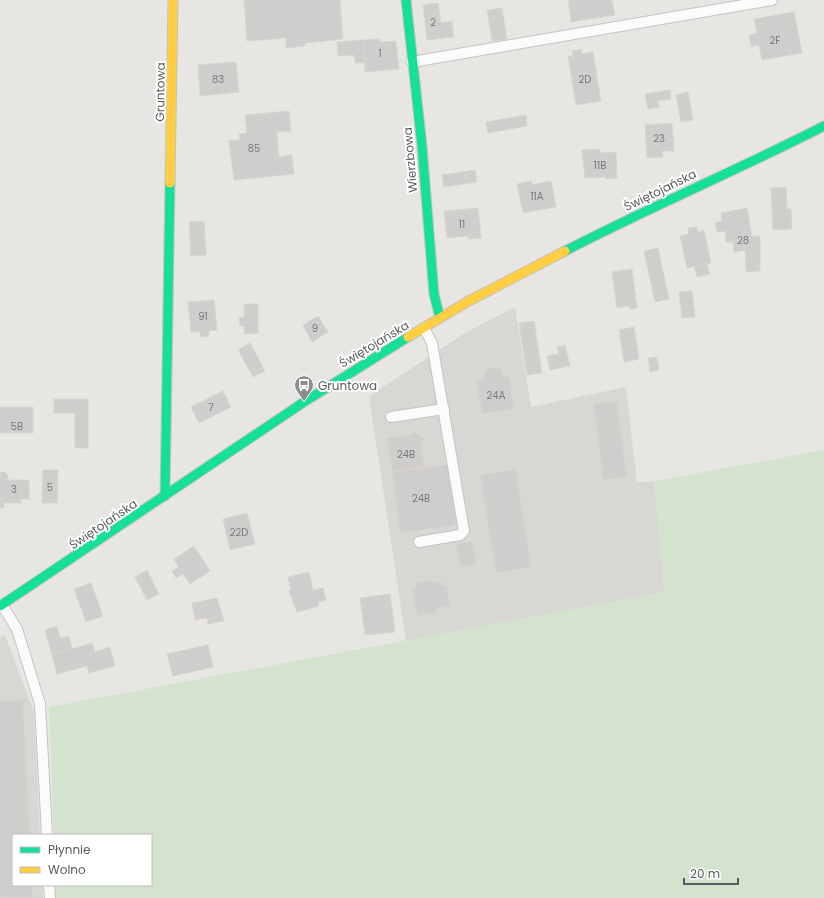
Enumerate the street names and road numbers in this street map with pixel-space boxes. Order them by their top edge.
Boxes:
street label: Gruntowa [151,62,169,122]
street label: Wierzbowa [399,126,421,194]
street label: Świętojańska [621,165,699,215]
street label: Świętojańska [336,316,412,372]
street label: Świętojańska [66,495,140,553]

